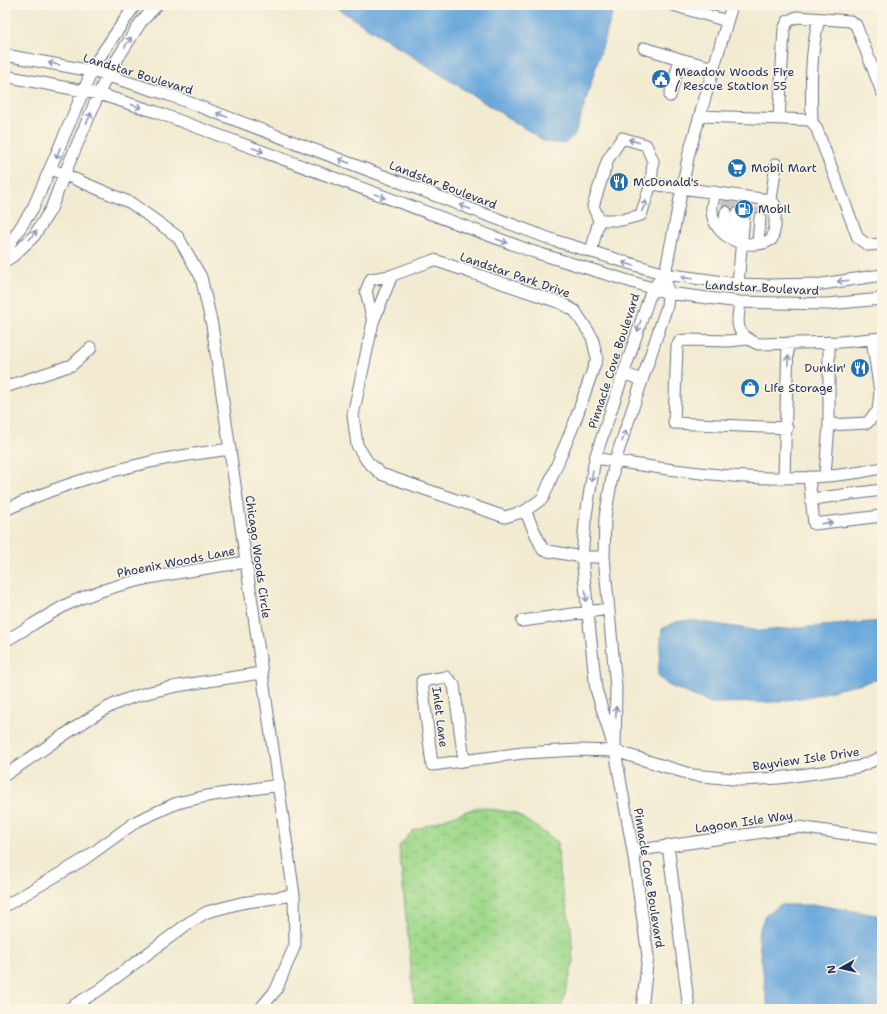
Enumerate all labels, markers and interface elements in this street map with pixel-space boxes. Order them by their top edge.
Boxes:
one-way arrow [124,37,132,48]
street label: Landstar Boulevard [81,50,195,98]
one-way arrow [48,60,61,68]
place label: Meadow Woods Fire / Rescue Station 55 [675,64,795,94]
public building icon: Meadow Woods Fire / Rescue Station 55 [650,68,672,90]
one-way arrow [129,103,142,110]
one-way arrow [217,110,229,118]
one-way arrow [85,112,93,124]
one-way arrow [628,137,641,145]
one-way arrow [53,146,61,158]
one-way arrow [252,147,264,155]
one-way arrow [338,156,350,164]
street label: Landstar Boulevard [387,157,500,213]
supermarket icon: Mobil Mart [726,157,748,179]
place label: Mobil Mart [751,160,817,176]
restaurant icon: McDonald's [608,171,630,193]
place label: McDonald's [633,174,699,190]
one-way arrow [373,193,385,201]
fuel station icon: Mobil [733,198,755,220]
one-way arrow [640,201,648,213]
place label: Mobil [758,201,791,217]
one-way arrow [460,203,472,211]
one-way arrow [29,229,38,240]
one-way arrow [496,237,508,245]
street label: Landstar Park Drive [458,249,573,301]
one-way arrow [621,260,634,267]
one-way arrow [681,274,694,282]
street label: Landstar Boulevard [705,277,820,299]
one-way arrow [837,277,850,285]
street label: Pinnacle Cove Boulevard [585,291,644,431]
one-way arrow [635,320,643,332]
one-way arrow [784,355,792,368]
restaurant icon: Dunkin' [849,357,871,379]
place label: Dunkin' [804,360,846,376]
shop icon: Life Storage [739,377,761,399]
place label: Life Storage [764,380,833,396]
one-way arrow [620,430,628,442]
one-way arrow [588,470,596,483]
street label: Chicago Woods Circle [241,494,275,620]
one-way arrow [820,519,833,527]
street label: Phoenix Woods Lane [116,543,237,581]
one-way arrow [582,589,590,602]
street label: Inlet Lane [428,686,452,749]
one-way arrow [612,706,620,719]
street label: Bayview Isle Drive [752,744,861,774]
street label: Pinnacle Cove Boulevard [630,807,668,949]
street label: Lagoon Isle Way [694,807,794,837]
north arrow [821,948,861,988]
text: N [824,964,840,975]

